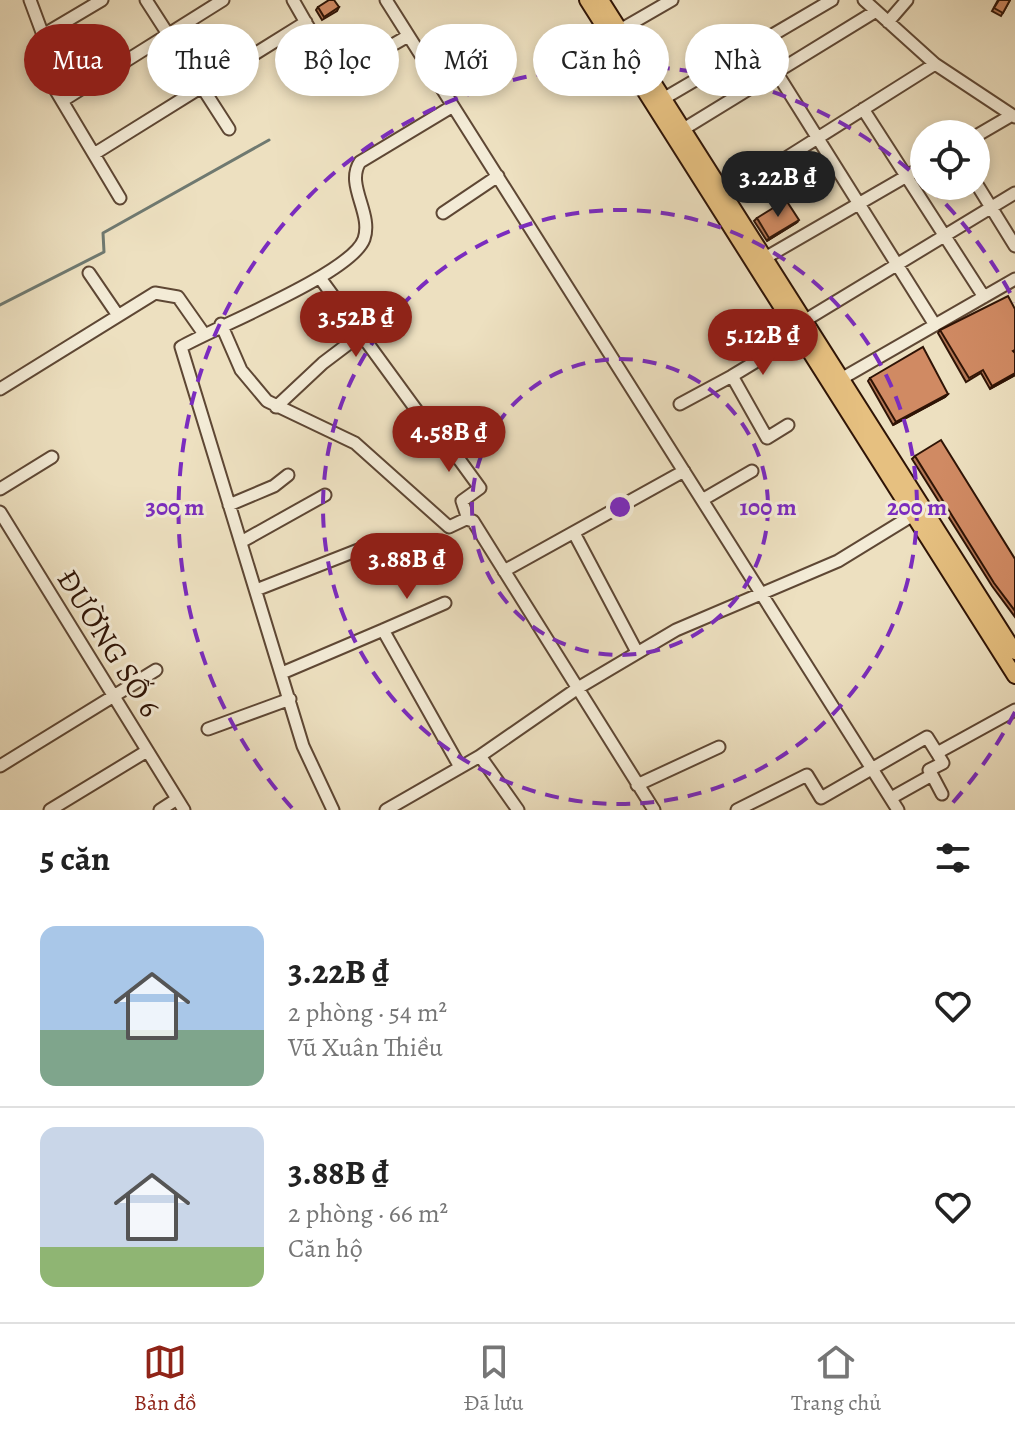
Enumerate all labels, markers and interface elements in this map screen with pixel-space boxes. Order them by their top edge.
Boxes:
chip: Mua [24,24,131,96]
chip: Thuê [147,24,259,96]
chip: Bộ lọc [275,24,399,96]
chip: Mới [415,24,517,96]
chip: Căn hộ [533,24,669,96]
chip: Nhà [685,24,789,96]
map controls [910,120,990,200]
button: locate [910,120,990,200]
pin: 3.22B ₫ [704,151,852,219]
text: 3.22B ₫ [739,159,817,194]
pin: 3.52B ₫ [282,291,430,359]
text: 3.52B ₫ [318,299,394,334]
pin: 5.12B ₫ [689,309,837,377]
text: 5.12B ₫ [726,317,800,352]
pin: 4.58B ₫ [375,406,523,474]
text: 4.58B ₫ [410,414,488,449]
text: 300 m [146,491,204,523]
text: 100 m [739,491,797,523]
text: 200 m [887,491,947,523]
centre of rings [606,493,634,521]
pin: 3.88B ₫ [333,533,481,601]
text: 3.88B ₫ [368,541,446,576]
street label: ĐƯỜNG SỐ 6 [48,562,170,724]
text: 5 căn [40,835,110,882]
icon: filters [931,836,975,880]
text: 3.22B ₫ [288,948,389,995]
icon: home [104,958,200,1054]
icon: heart [931,984,975,1028]
text: 2 phòng · 54 m² [288,995,447,1030]
text: Vũ Xuân Thiều [288,1030,443,1065]
text: 3.88B ₫ [288,1149,389,1196]
icon: home [104,1159,200,1255]
icon: heart [931,1185,975,1229]
text: 2 phòng · 66 m² [288,1196,448,1231]
text: Căn hộ [288,1231,363,1266]
tab: Bản đồ [134,1340,196,1418]
tab: Đã lưu [464,1340,524,1418]
tab: Trang chủ [791,1340,881,1418]

